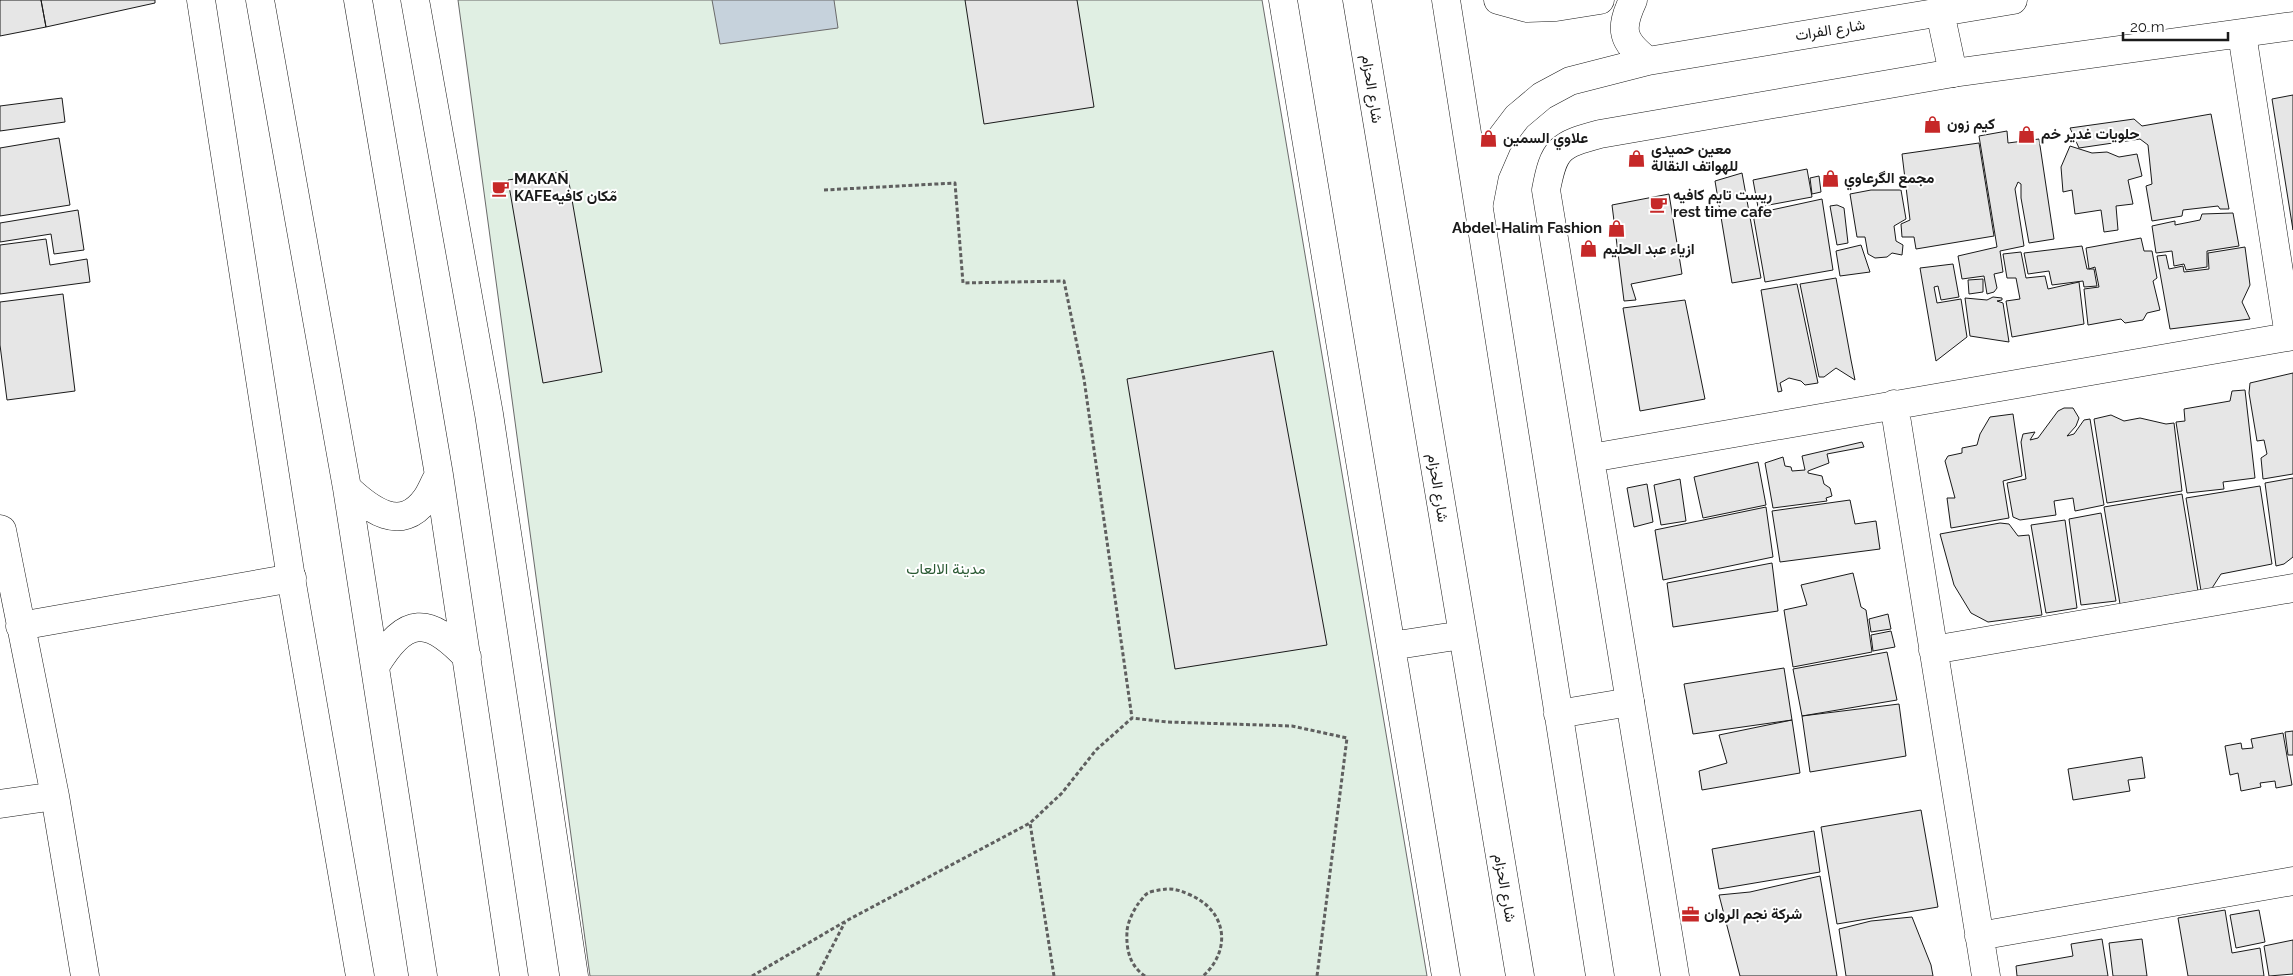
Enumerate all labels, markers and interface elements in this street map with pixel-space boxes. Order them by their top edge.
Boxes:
scale bar [2123,10,2228,42]
street label: شارع الفرات [1794,16,1867,46]
text: 20 m [2130,18,2165,36]
street label: شارع الحزام [1356,53,1386,125]
shop icon: كيم زون [1923,114,1943,134]
place label: كيم زون [1947,115,1995,134]
shop icon: حلويات غدير خم [2017,124,2037,144]
place label: حلويات غدير خم [2041,125,2140,144]
shop icon: علاوي السمين [1479,128,1499,148]
place label: علاوي السمين [1503,129,1588,151]
place label: معين حميدي للهواتف النقالة [1651,140,1738,175]
shop icon: معين حميدي للهواتف النقالة [1627,148,1647,168]
shop icon: مجمع الگرعاوي [1820,168,1840,188]
place label: مجمع الگرعاوي [1844,169,1934,191]
place label: MAKAN KAFEمٓكان كافيه [514,170,617,205]
cafe icon: MAKAN KAFEمٓكان كافيه [490,178,510,198]
place label: ريست تايم كافيه rest time cafe [1673,186,1772,221]
cafe icon: ريست تايم كافيه rest time cafe [1649,194,1669,214]
shop icon: Abdel-Halim Fashion [1606,218,1626,238]
place label: Abdel-Halim Fashion [1452,219,1602,237]
shop icon: ازياء عبد الحليم [1579,239,1599,259]
place label: ازياء عبد الحليم [1603,240,1695,259]
street label: شارع الحزام [1422,452,1452,524]
park label: مدينة الالعاب [906,560,986,578]
street label: شارع الحزام [1488,852,1520,924]
office icon: شركة نجم الروان [1680,904,1700,924]
place label: شركة نجم الروان [1704,905,1802,924]

